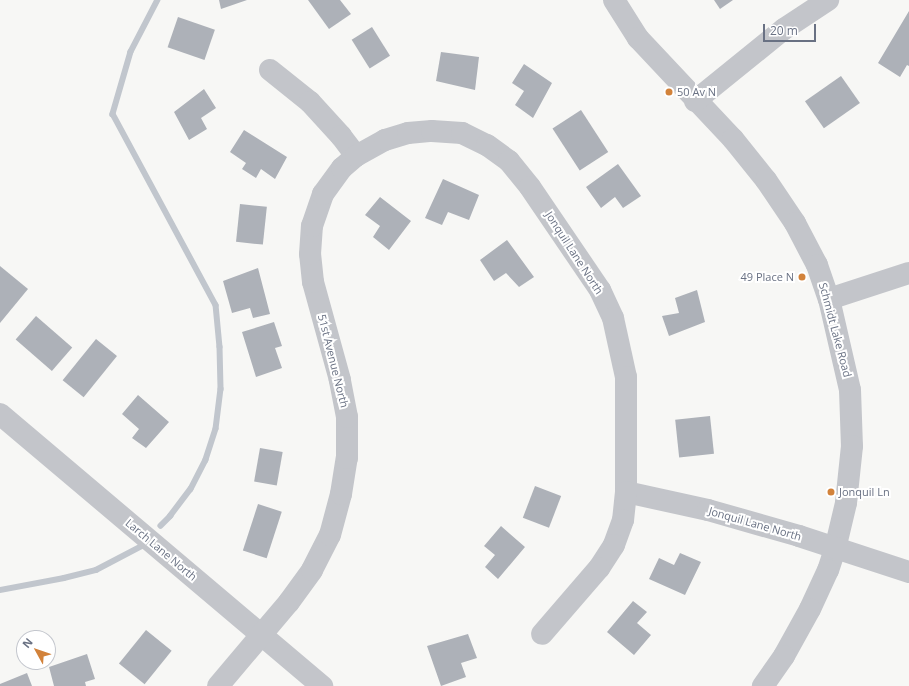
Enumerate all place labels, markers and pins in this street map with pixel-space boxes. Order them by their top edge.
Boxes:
place label: 50 Av N [677,85,716,99]
marker: 50 Av N [664,87,674,97]
place label: 49 Place N [740,270,794,284]
marker: 49 Place N [797,272,807,282]
place label: Jonquil Ln [839,485,890,499]
marker: Jonquil Ln [826,487,836,497]

